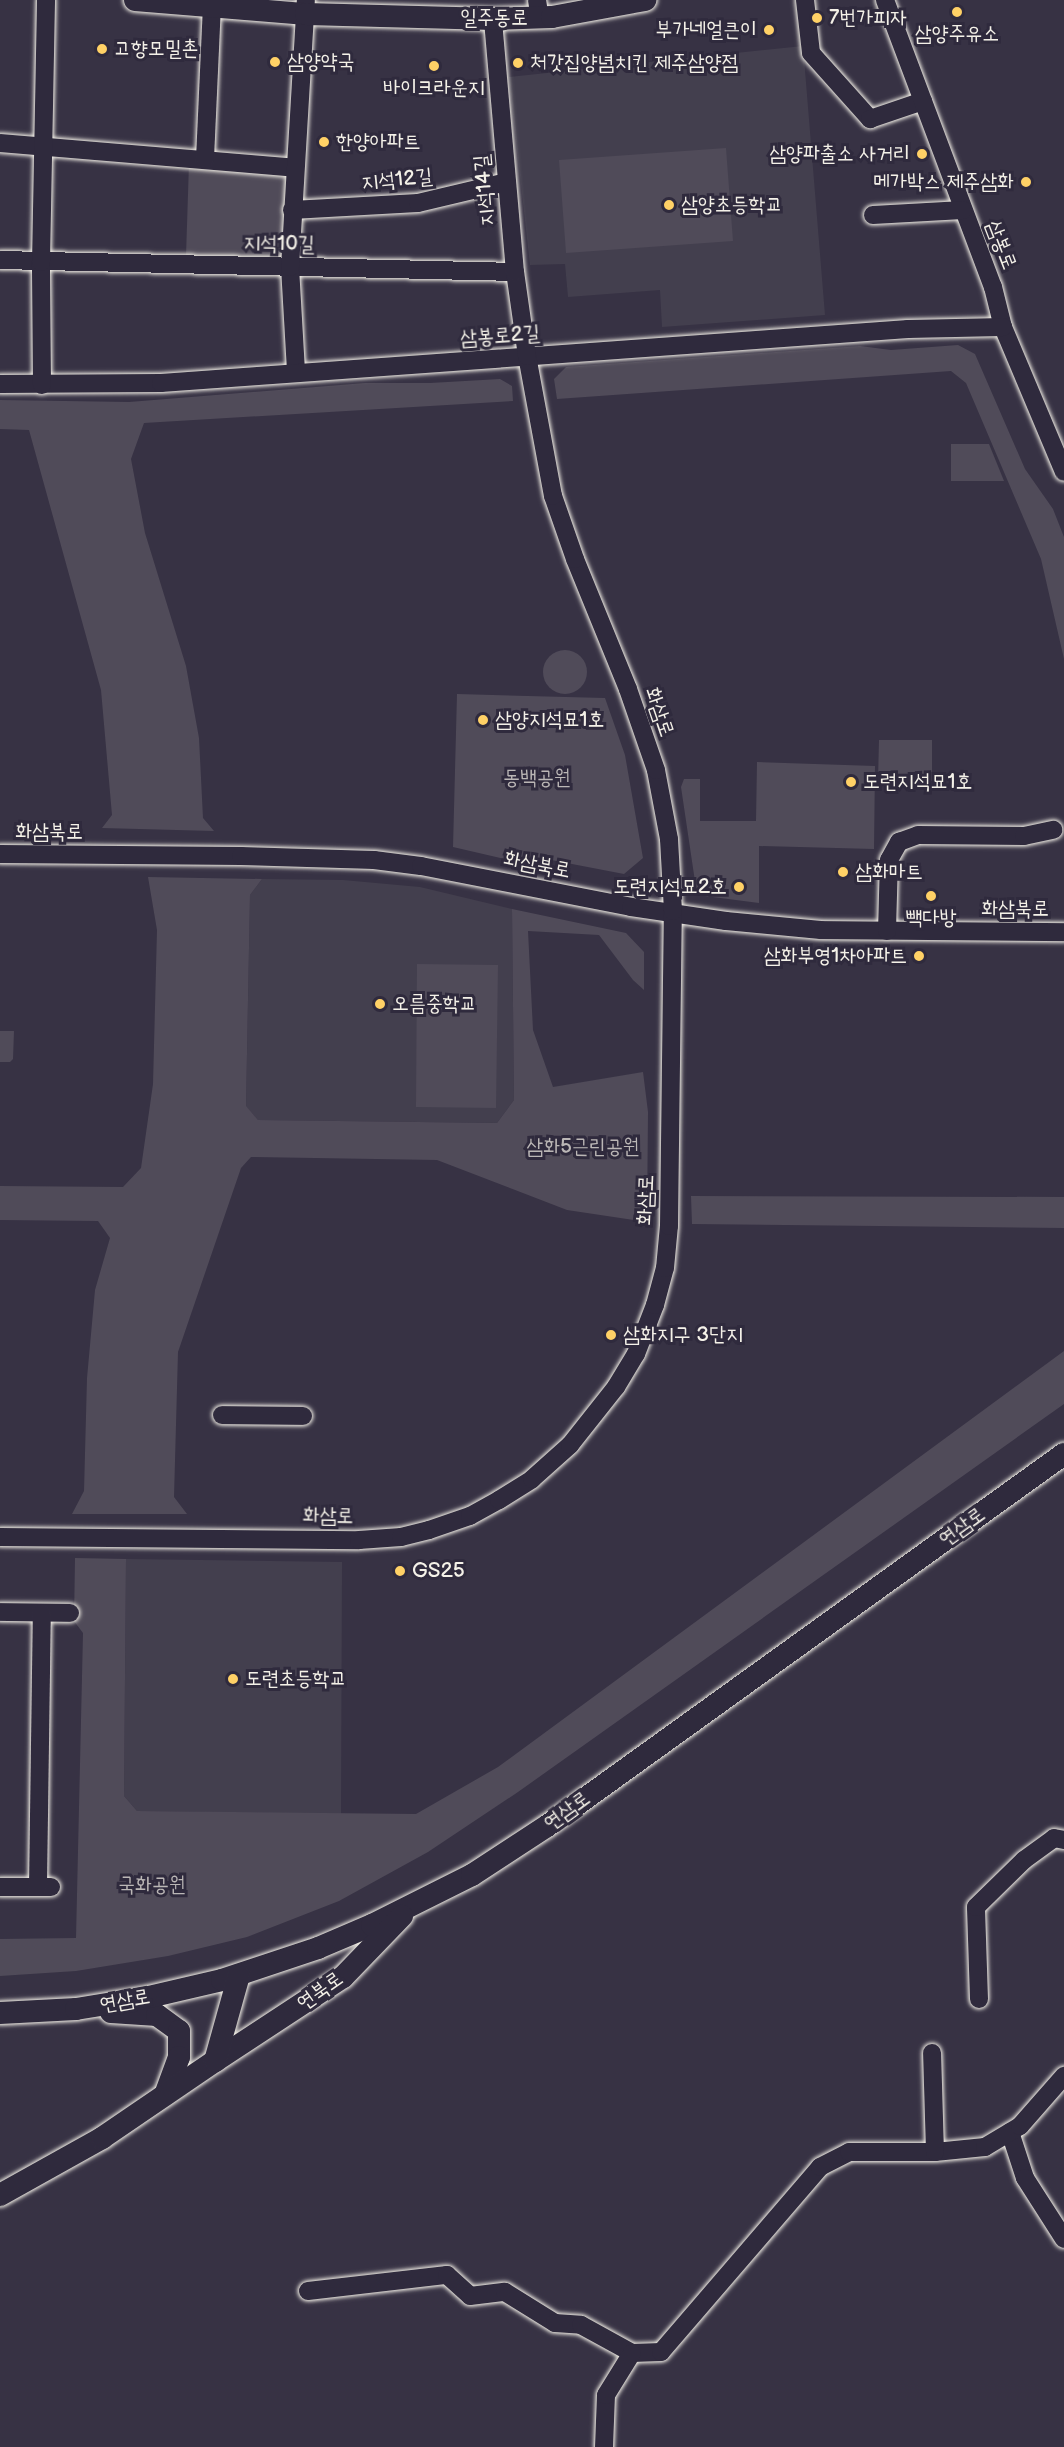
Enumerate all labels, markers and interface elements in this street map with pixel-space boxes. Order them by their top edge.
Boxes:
street label: 일주동로 [460,5,528,31]
place label: 7번가피자 [829,5,907,31]
marker: 삼양주유소 [950,5,964,19]
marker: 7번가피자 [810,11,824,25]
place label: 부가네얼큰이 [656,17,757,43]
place label: 삼양주유소 [915,21,999,47]
marker: 부가네얼큰이 [762,23,776,37]
place label: 고향모밀촌 [114,36,198,62]
marker: 고향모밀촌 [95,42,109,56]
place label: 삼양약국 [287,49,355,75]
place label: 처갓집양념치킨 제주삼양점 [530,50,738,76]
marker: 삼양약국 [268,55,282,69]
marker: 처갓집양념치킨 제주삼양점 [511,56,525,70]
marker: 바이크라운지 [427,59,441,73]
place label: 바이크라운지 [383,75,485,101]
place label: 한양아파트 [336,129,420,155]
marker: 한양아파트 [317,135,331,149]
place label: 삼양파출소 사거리 [769,141,910,167]
marker: 삼양파출소 사거리 [915,147,929,161]
street label: 지석14길 [469,153,501,227]
street label: 지석12길 [360,164,434,196]
place label: 메가박스 제주삼화 [873,169,1014,195]
marker: 메가박스 제주삼화 [1019,175,1033,189]
place label: 삼양초등학교 [681,192,782,218]
marker: 삼양초등학교 [662,198,676,212]
street label: 삼봉로 [980,217,1022,273]
street label: 지석10길 [243,231,315,257]
street label: 삼봉로2길 [459,321,541,351]
street label: 화삼로 [639,684,679,740]
place label: 삼양지석묘1호 [495,707,605,733]
marker: 삼양지석묘1호 [476,713,490,727]
park label: 동백공원 [503,765,571,791]
place label: 도련지석묘1호 [863,769,973,795]
marker: 도련지석묘1호 [844,775,858,789]
street label: 화삼북로 [15,819,83,845]
street label: 화삼북로 [501,846,573,884]
place label: 삼화마트 [855,859,923,885]
marker: 삼화마트 [836,865,850,879]
place label: 도련지석묘2호 [613,874,727,900]
marker: 도련지석묘2호 [732,880,746,894]
marker: 빽다방 [924,889,938,903]
street label: 화삼북로 [981,896,1049,922]
place label: 빽다방 [906,905,956,931]
place label: 삼화부영1차아파트 [764,943,907,969]
marker: 삼화부영1차아파트 [912,949,926,963]
place label: 오름중학교 [392,991,476,1017]
marker: 오름중학교 [373,997,387,1011]
park label: 삼화5근린공원 [526,1134,640,1160]
street label: 화삼로 [633,1174,659,1226]
place label: 삼화지구 3단지 [623,1322,743,1348]
marker: 삼화지구 3단지 [604,1328,618,1342]
street label: 연삼로 [934,1502,990,1552]
street label: 화삼로 [302,1503,354,1529]
place label: GS25 [412,1558,465,1584]
marker: GS25 [393,1564,407,1578]
place label: 도련초등학교 [245,1666,346,1692]
marker: 도련초등학교 [226,1672,240,1686]
street label: 연삼로 [539,1786,595,1836]
park label: 국화공원 [118,1872,186,1898]
street label: 연북로 [292,1966,348,2016]
street label: 연삼로 [98,1984,152,2018]

